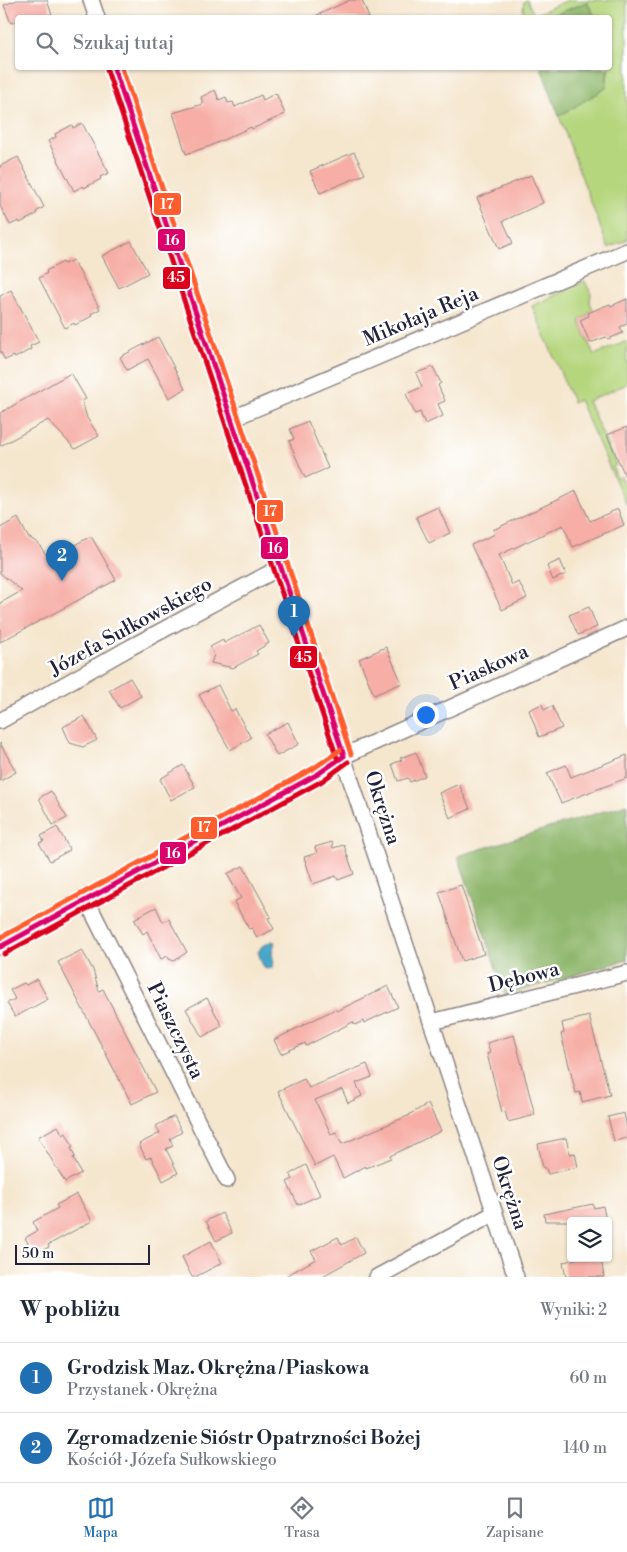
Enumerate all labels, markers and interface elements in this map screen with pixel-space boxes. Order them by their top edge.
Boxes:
search box [15,15,612,70]
icon: search [33,29,61,57]
text: Szukaj tutaj [73,31,174,55]
line badge: 17 [153,192,182,216]
text: 17 [160,196,175,214]
line badge: 16 [157,228,186,252]
text: 16 [164,232,180,250]
line badge: 45 [162,266,191,290]
text: 45 [167,269,185,287]
street label: Mikołaja Reja [360,281,483,353]
line badge: 17 [256,499,284,523]
text: 17 [263,503,278,521]
line badge: 16 [260,536,289,560]
pin: 2 [46,540,78,581]
text: 16 [267,540,283,558]
street label: Józefa Sułkowskiego [44,572,217,683]
pin: 1 [278,596,310,637]
street label: Piaskowa [445,639,533,697]
line badge: 45 [289,645,318,669]
text: 45 [294,649,312,667]
your location [413,702,439,728]
street label: Okrężna [358,768,406,849]
line badge: 17 [190,816,218,840]
text: 17 [197,819,212,837]
line badge: 16 [159,841,187,865]
text: 16 [165,845,181,863]
street label: Dębowa [486,957,563,999]
street label: Piaszczysta [141,979,210,1084]
street label: Okrężna [485,1153,533,1234]
map controls [567,1217,612,1262]
button: layers [567,1217,612,1262]
scale bar [15,1242,150,1265]
text: 50 m [22,1245,54,1263]
text: W pobliżu [20,1297,120,1323]
text: Wyniki: 2 [541,1300,607,1320]
text: Grodzisk Maz. Okrężna / Piaskowa [67,1356,369,1380]
text: 1 [32,1368,40,1388]
text: 60 m [569,1368,607,1388]
text: Przystanek · Okrężna [67,1380,218,1400]
text: Zgromadzenie Sióstr Opatrzności Bożej [67,1426,421,1450]
text: 2 [31,1438,41,1458]
text: 140 m [563,1438,607,1458]
text: Kościół · Józefa Sułkowskiego [67,1450,277,1470]
tab: Mapa [83,1494,118,1542]
tab: Trasa [284,1494,320,1542]
tab: Zapisane [486,1494,544,1542]

